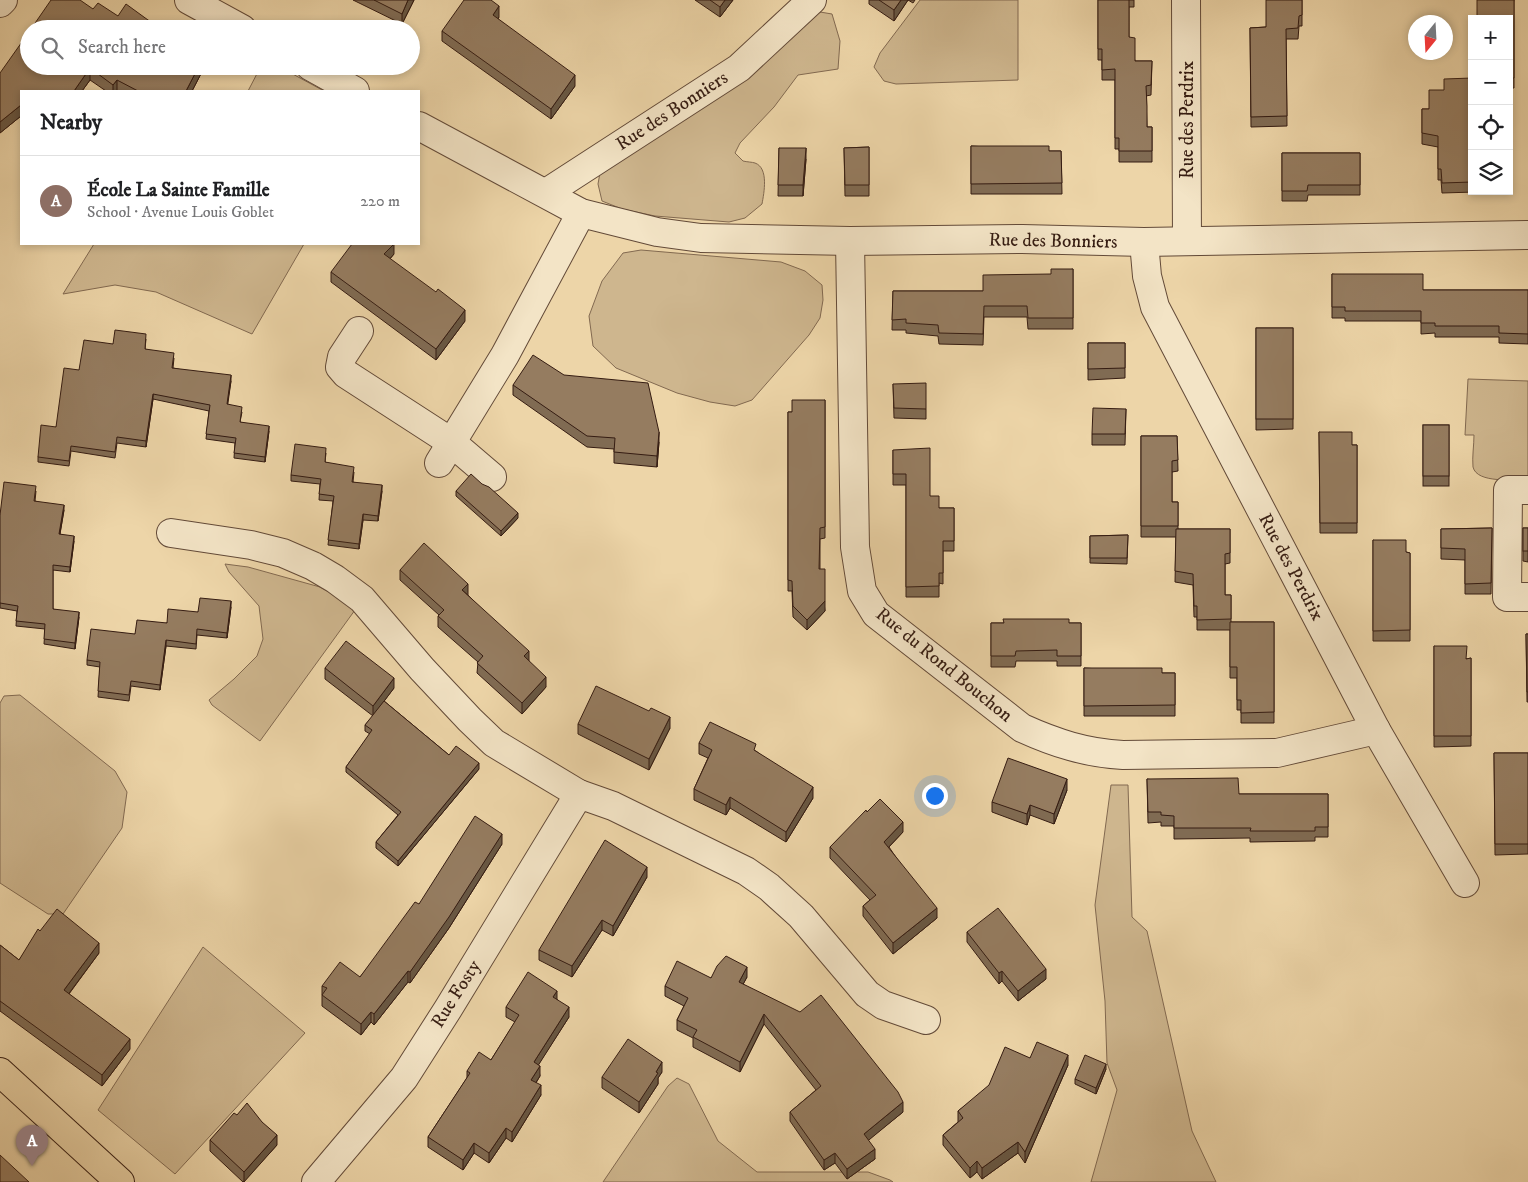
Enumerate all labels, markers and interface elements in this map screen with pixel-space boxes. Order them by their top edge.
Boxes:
north arrow [1408,15,1453,60]
map controls [1468,15,1513,195]
button: + [1468,15,1513,60]
search box [20,20,420,75]
icon: search [38,34,66,62]
text: Search here [78,36,166,59]
street label: Rue des Perdrix [1176,60,1199,179]
button: − [1468,60,1513,105]
street label: Rue des Bonniers [612,66,732,156]
button: locate [1468,105,1513,150]
text: Nearby [40,110,102,136]
button: layers [1468,150,1513,195]
text: École La Sainte Famille [87,179,270,202]
text: A [51,191,61,211]
text: 220 m [360,191,400,211]
text: School · Avenue Louis Goblet [87,202,274,222]
street label: Rue des Bonniers [988,228,1118,254]
street label: Rue des Perdrix [1253,510,1329,625]
street label: Rue du Rond Bouchon [871,603,1017,727]
your location [922,783,948,809]
street label: Rue Fosty [426,955,486,1032]
pin: A [16,1125,48,1166]

